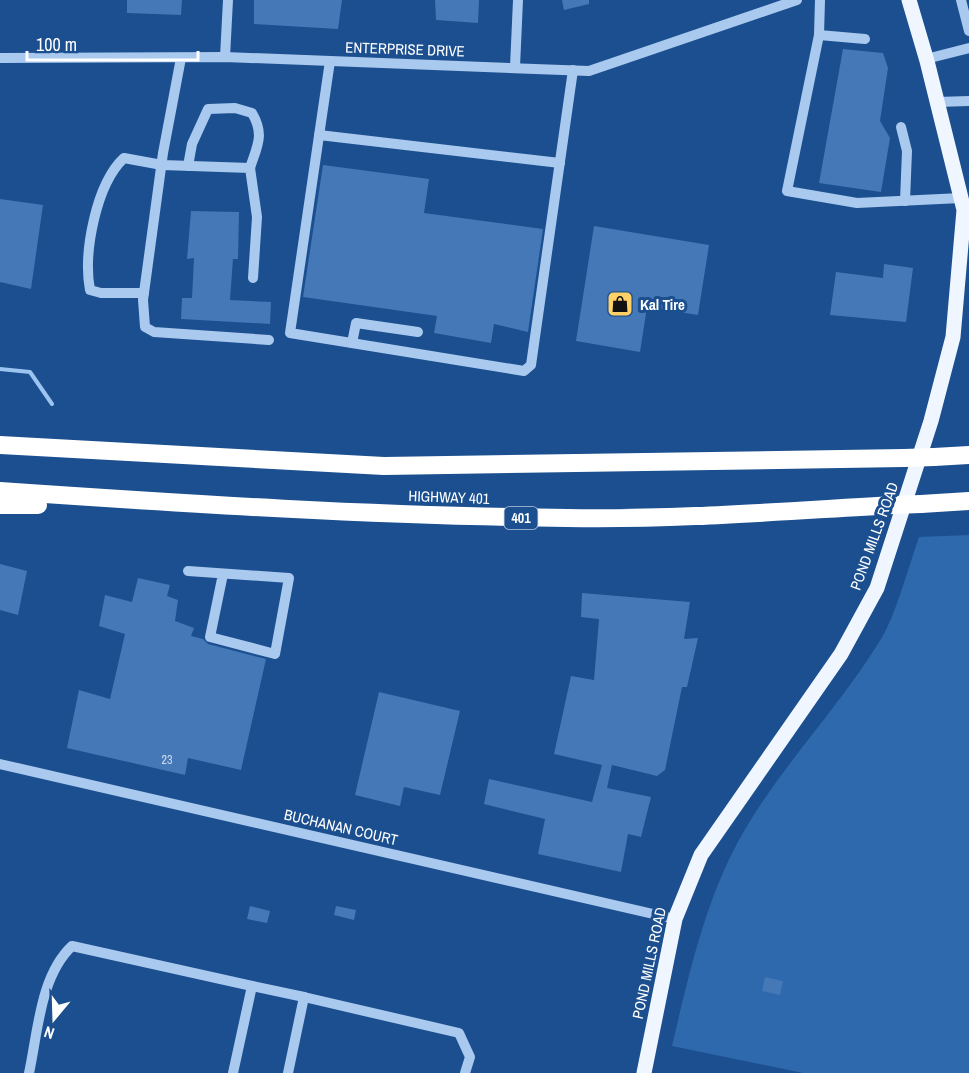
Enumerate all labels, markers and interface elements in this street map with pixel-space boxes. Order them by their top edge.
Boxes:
scale bar [27,24,198,62]
text: 100 m [36,32,77,57]
street label: ENTERPRISE DRIVE [345,36,465,62]
shop icon: Kal Tire [605,289,635,319]
place label: Kal Tire [640,294,685,315]
street label: POND MILLS ROAD [845,479,903,593]
street label: HIGHWAY 401 [408,485,490,509]
road number: 401 [504,507,538,529]
house number: 23 [162,752,172,768]
street label: BUCHANAN COURT [282,804,400,850]
street label: POND MILLS ROAD [627,905,671,1021]
north arrow [24,989,84,1049]
text: N [41,1021,57,1045]

